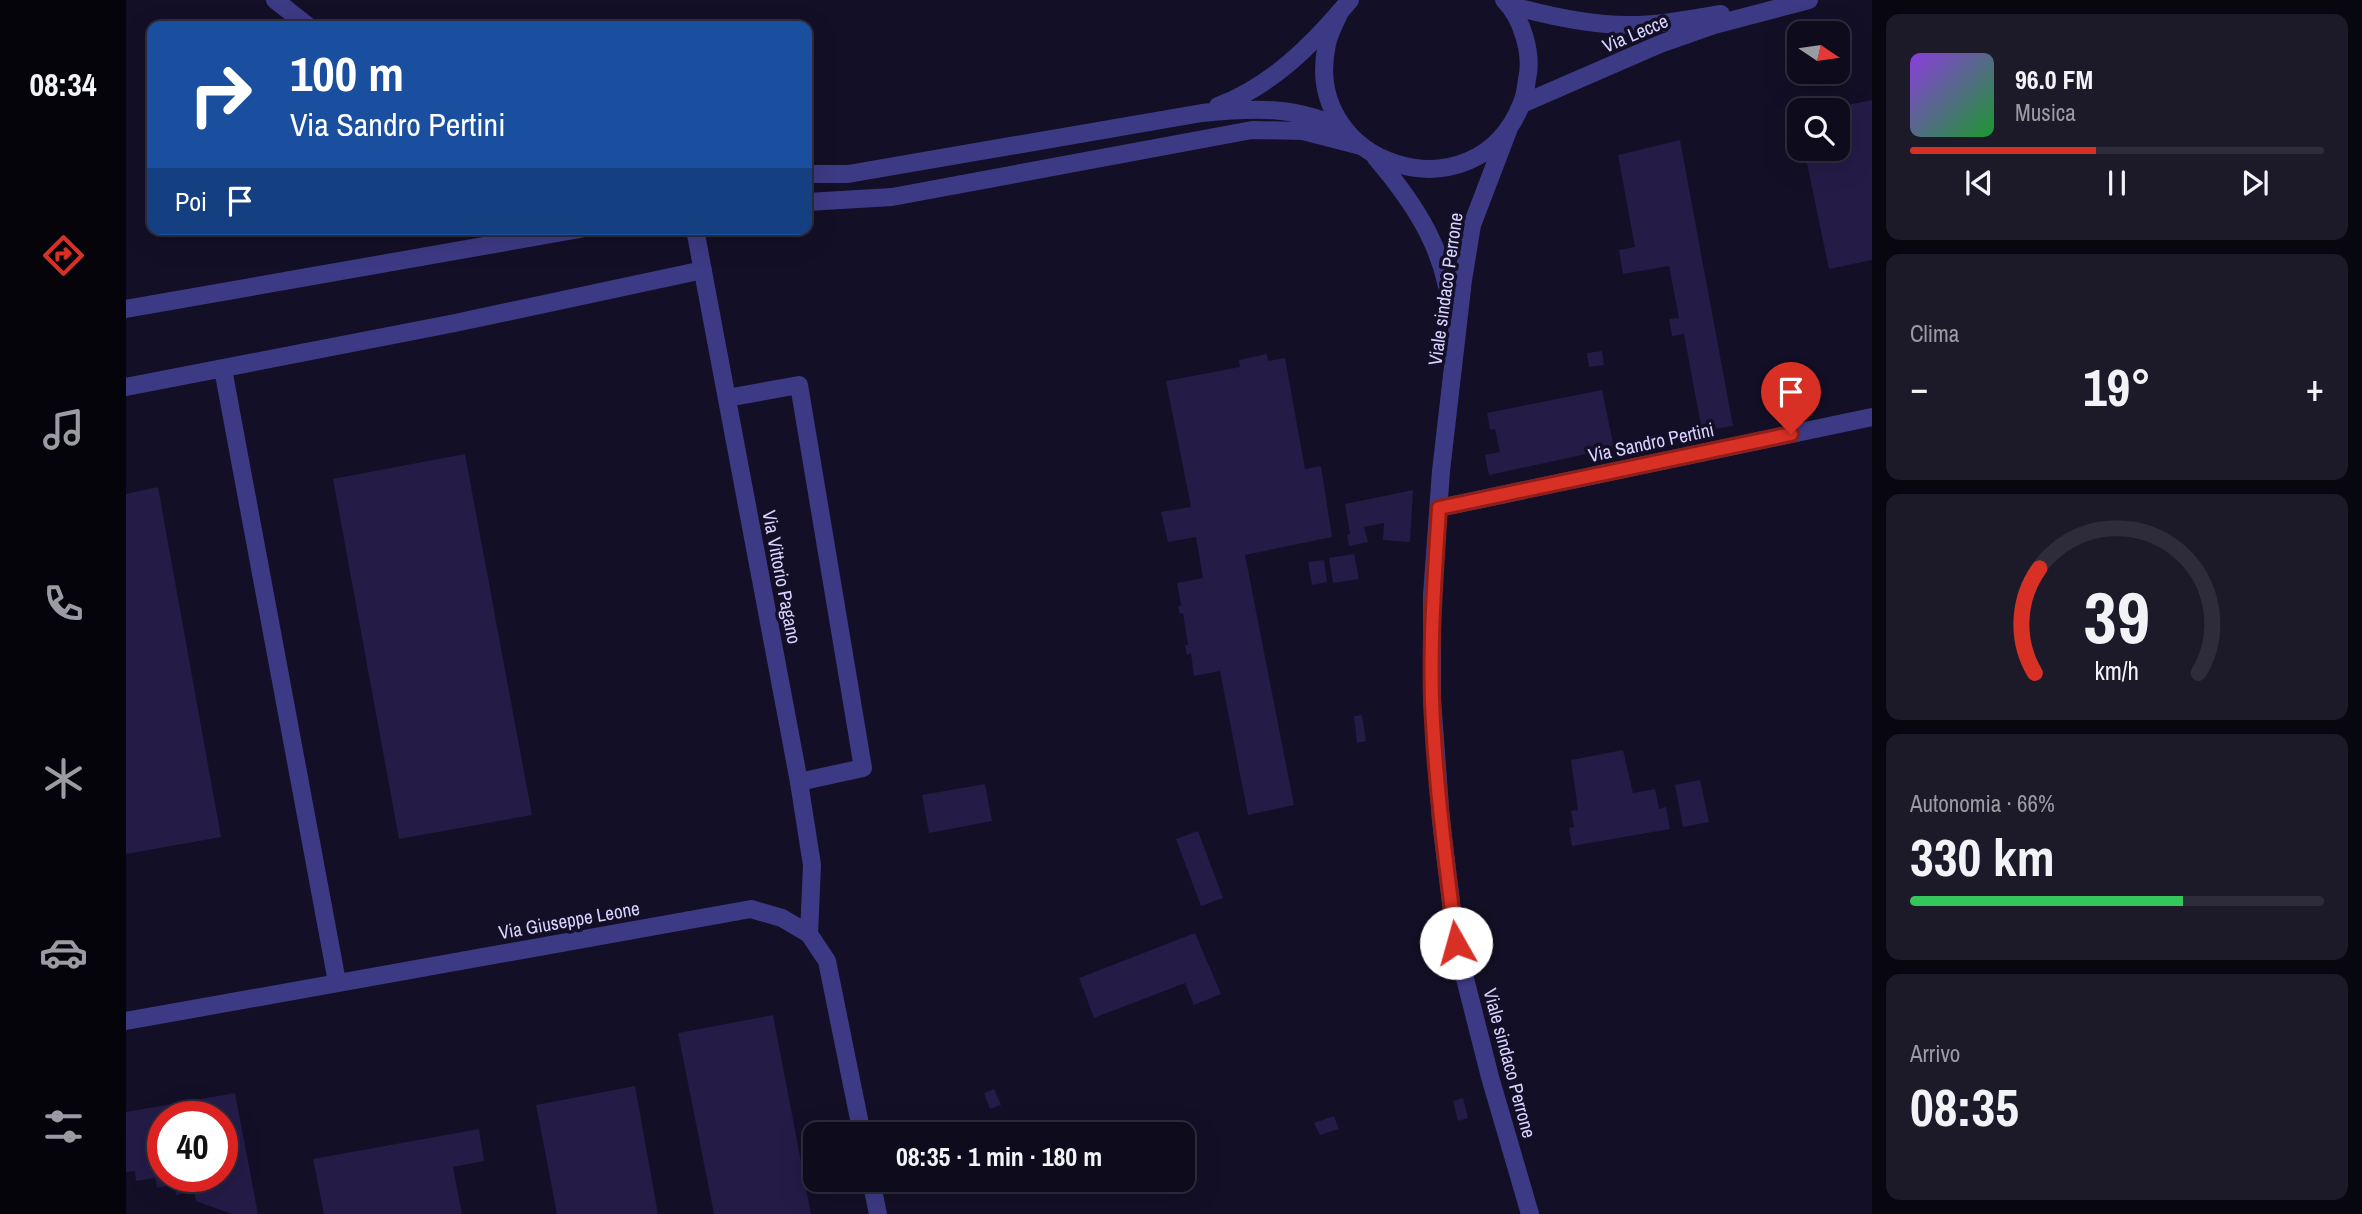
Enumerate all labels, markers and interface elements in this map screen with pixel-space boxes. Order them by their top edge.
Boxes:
street label: Via Lecce [1598,8,1672,58]
north arrow [1787,21,1850,84]
map controls [1787,21,1850,161]
text: 100 m [290,40,404,106]
icon: right [175,49,266,140]
text: 96.0 FM [2015,62,2093,97]
text: 08:34 [29,63,97,106]
text: Musica [2015,97,2076,128]
button: search [1787,98,1850,161]
text: Via Sandro Pertini [290,103,505,146]
icon: previous [1960,164,1998,202]
icon: pause [2098,164,2136,202]
icon: next [2236,164,2274,202]
icon: arrive [221,182,259,220]
text: Poi [175,184,207,219]
street label: Viale sindaco Perrone [1421,211,1469,367]
icon: directions [39,231,88,280]
text: Clima [1910,318,1959,349]
text: 19° [2083,352,2151,422]
pin [1761,362,1821,434]
text: − [1910,362,1928,413]
text: + [2306,362,2324,413]
icon: arrive [1772,373,1810,411]
icon: music [39,405,88,454]
street label: Via Sandro Pertini [1586,416,1716,468]
street label: Via Vittorio Pagano [756,508,808,646]
text: 39 [2084,568,2150,666]
icon: phone [39,579,88,628]
text: km/h [2095,654,2139,688]
icon: climate [39,754,88,803]
text: Autonomia · 66% [1910,788,2055,819]
text: 330 km [1910,822,2055,892]
street label: Via Giuseppe Leone [496,895,642,945]
position arrow [1419,906,1493,980]
icon: car [39,928,88,977]
street label: Viale sindaco Perrone [1478,985,1542,1141]
text: Arrivo [1910,1038,1960,1069]
text: 08:35 [1910,1072,2019,1142]
speed limit sign: 40 [147,1101,238,1192]
icon: filters [39,1102,88,1151]
text: 08:35 · 1 min · 180 m [896,1139,1102,1174]

